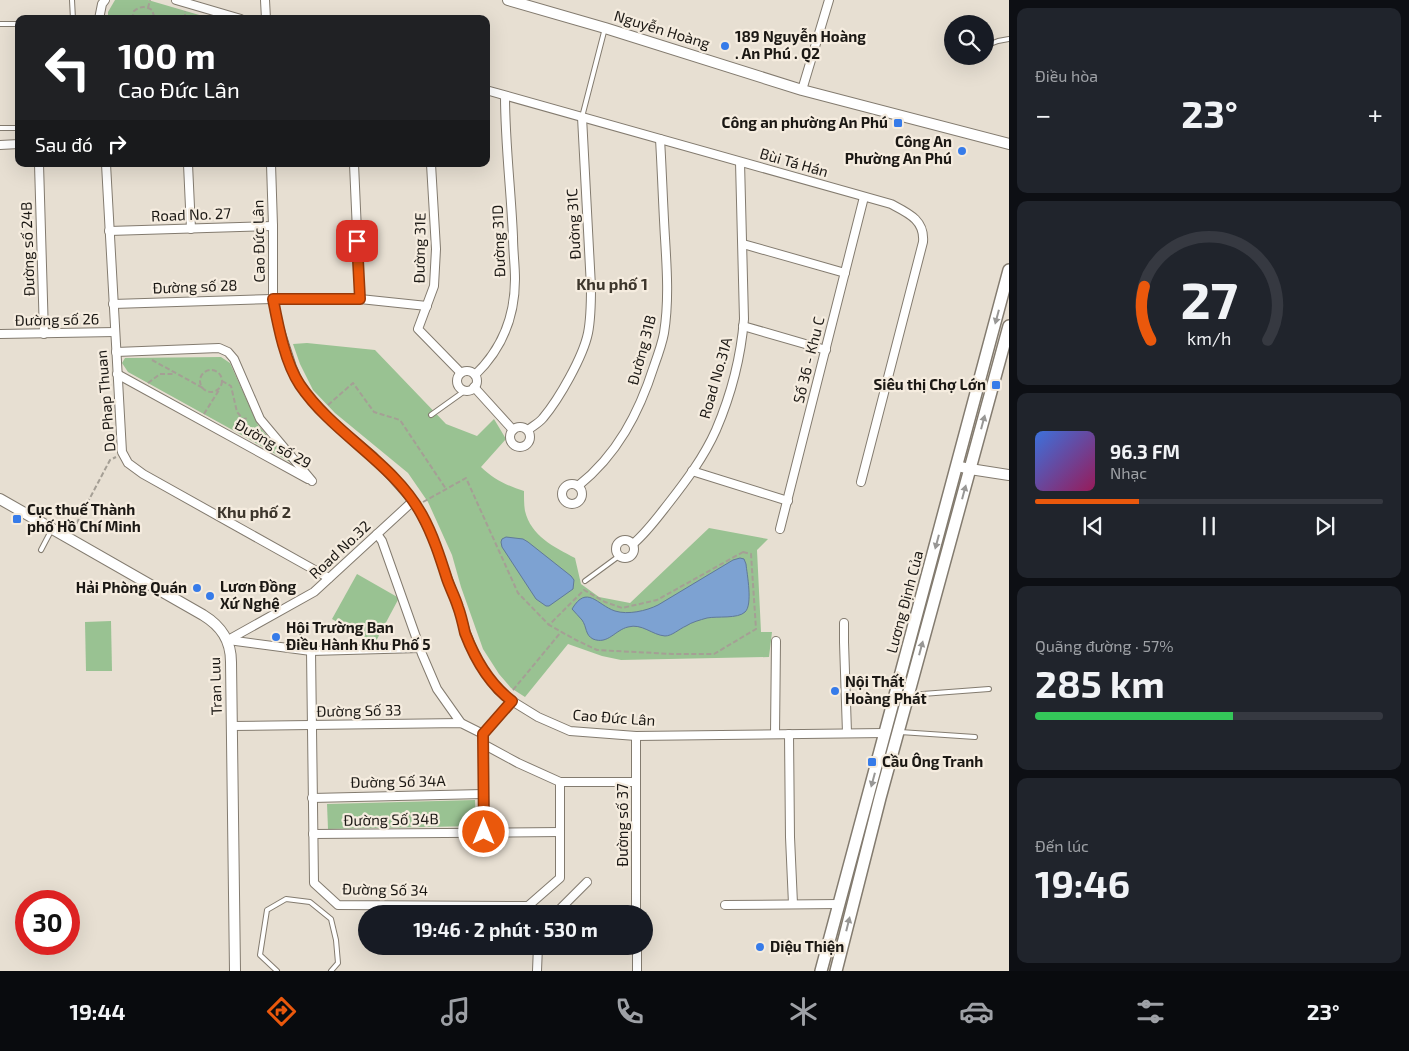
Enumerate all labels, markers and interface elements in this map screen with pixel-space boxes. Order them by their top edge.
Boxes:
street label: Nguyễn Hoàng [612,6,713,52]
map controls [944,15,994,65]
button: search [944,15,994,65]
place label: 189 Nguyễn Hoàng . An Phú . Q2 [735,27,866,63]
text: 100 m [118,34,216,76]
icon: left [35,35,100,100]
marker: 189 Nguyễn Hoàng . An Phú . Q2 [719,40,731,52]
text: Điều hòa [1035,66,1098,85]
text: Cao Đức Lân [118,76,240,102]
text: 23° [1181,90,1238,136]
text: − [1035,97,1051,131]
text: + [1368,97,1383,131]
place label: Công an phường An Phú [722,113,888,131]
marker: Công an phường An Phú [892,117,904,129]
icon: right [103,130,131,158]
place label: Công An Phường An Phú [845,132,952,167]
text: Sau đó [35,133,93,156]
street label: Bùi Tá Hán [758,144,831,180]
marker: Công An Phường An Phú [956,145,968,157]
street label: Đường 31C [562,188,584,260]
street label: Cao Đức Lân [248,199,268,283]
street label: Đường số 24B [16,201,38,297]
street label: Road No. 27 [151,204,232,224]
street label: Đường 31D [488,205,508,278]
street label: Đường 31E [409,212,429,284]
pin [336,220,378,262]
icon: arrive [343,227,371,255]
text: 27 [1180,267,1238,329]
district label: Khu phố 1 [576,274,648,293]
street label: Đường số 28 [152,276,238,296]
street label: Đường số 26 [15,309,99,329]
one-way arrow [992,310,1000,325]
street label: Đường 31B [623,313,659,387]
street label: Số 36 - Khu C [789,314,828,405]
text: km/h [1187,327,1231,349]
street label: Road No.31A [695,334,735,421]
street label: Do Phap Thuan [92,349,118,453]
place label: Siêu thị Chợ Lớn [873,375,986,393]
marker: Siêu thị Chợ Lớn [990,379,1002,391]
street label: Đường số 29 [232,415,315,472]
one-way arrow [979,415,987,430]
text: 96.3 FM [1110,440,1180,463]
text: Nhạc [1110,463,1147,482]
one-way arrow [960,484,968,499]
place label: Cục thuế Thành phố Hồ Chí Minh [27,500,141,535]
district label: Khu phố 2 [217,502,291,521]
icon: previous [1079,512,1107,540]
icon: pause [1195,512,1223,540]
icon: next [1311,512,1339,540]
marker: Cục thuế Thành phố Hồ Chí Minh [11,513,23,525]
street label: Road No.32 [305,516,374,582]
one-way arrow [933,534,941,550]
street label: Lương Định Của [882,548,926,655]
place label: Lươn Đồng Xứ Nghệ [220,577,296,612]
place label: Hải Phòng Quán [76,578,187,597]
marker: Hải Phòng Quán [191,582,203,594]
marker: Lươn Đồng Xứ Nghệ [204,590,216,602]
place label: Hội Trường Ban Điều Hành Khu Phố 5 [286,618,431,653]
marker: Hội Trường Ban Điều Hành Khu Phố 5 [270,631,282,643]
text: Quãng đường · 57% [1035,636,1174,655]
one-way arrow [918,641,926,656]
street label: Tran Luu [205,657,225,716]
text: 285 km [1035,660,1165,706]
place label: Nội Thất Hoàng Phát [845,672,927,707]
marker: Nội Thất Hoàng Phát [829,685,841,697]
street label: Đường Số 33 [316,700,402,720]
street label: Cao Đức Lân [572,705,656,729]
place label: Cầu Ông Tranh [882,752,983,770]
marker: Cầu Ông Tranh [866,756,878,768]
street label: Đường Số 34A [350,771,446,791]
one-way arrow [868,772,876,787]
street label: Đường số 37 [613,783,631,867]
position arrow [457,805,509,857]
street label: Đường Số 34B [343,809,439,829]
text: Đến lúc [1035,836,1089,855]
text: 19:46 [1035,860,1130,906]
street label: Đường Số 34 [342,879,428,899]
speed limit sign: 30 [15,890,80,955]
one-way arrow [844,916,852,931]
text: 19:46 · 2 phút · 530 m [413,918,598,941]
place label: Diệu Thiện [770,937,844,955]
marker: Diệu Thiện [754,941,766,953]
icon: directions [264,994,299,1029]
icon: music [438,994,473,1029]
icon: phone [612,994,647,1029]
icon: climate [786,994,821,1029]
icon: car [959,994,994,1029]
icon: filters [1133,994,1168,1029]
text: 19:44 [69,998,126,1024]
text: 23° [1307,998,1340,1024]

